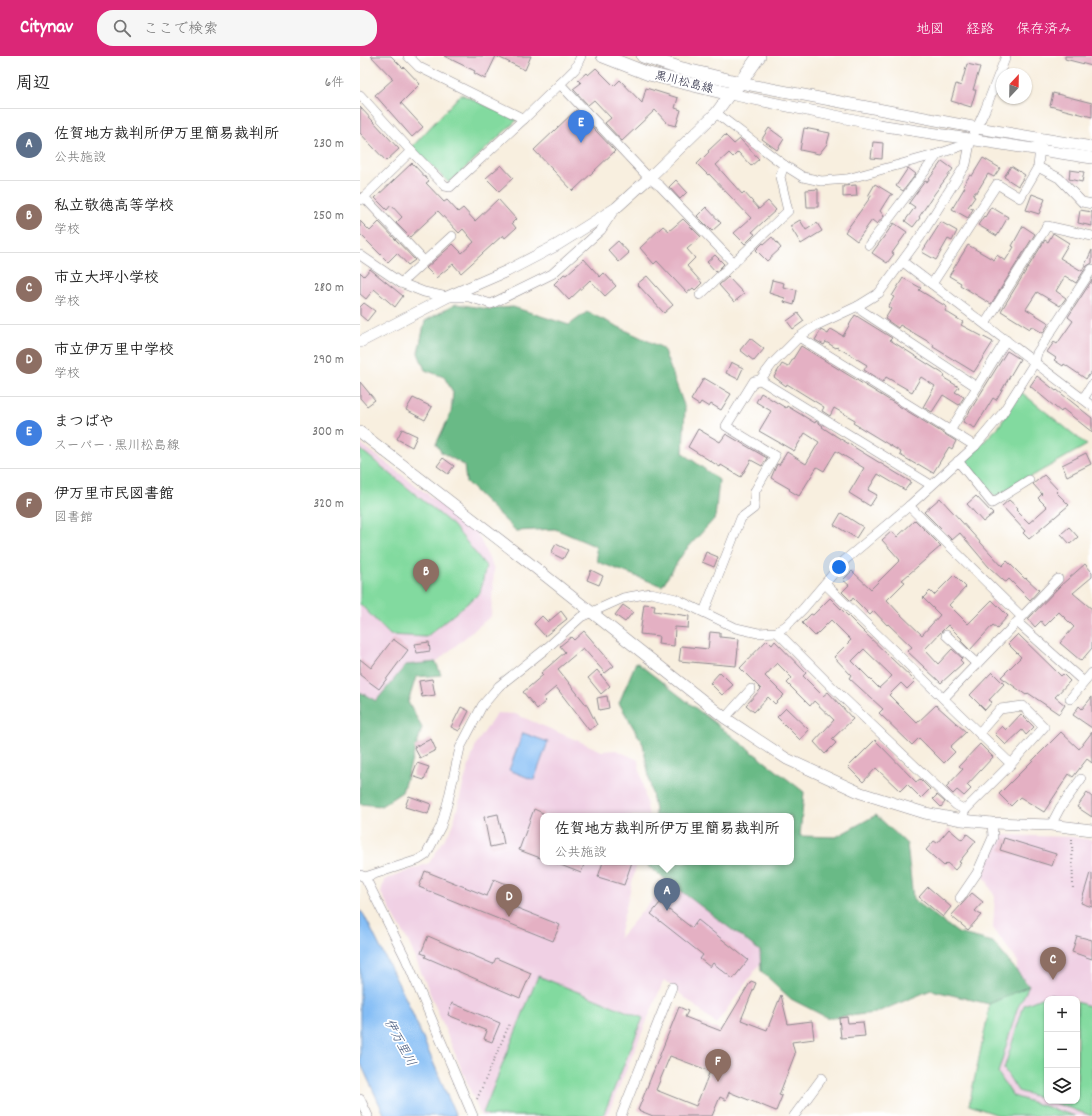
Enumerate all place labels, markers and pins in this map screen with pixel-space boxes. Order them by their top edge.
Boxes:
pin: E [568,110,594,143]
pin: B [413,559,439,592]
pin: A [654,878,680,911]
pin: D [496,884,522,917]
pin: C [1040,947,1066,980]
pin: F [705,1049,731,1082]

